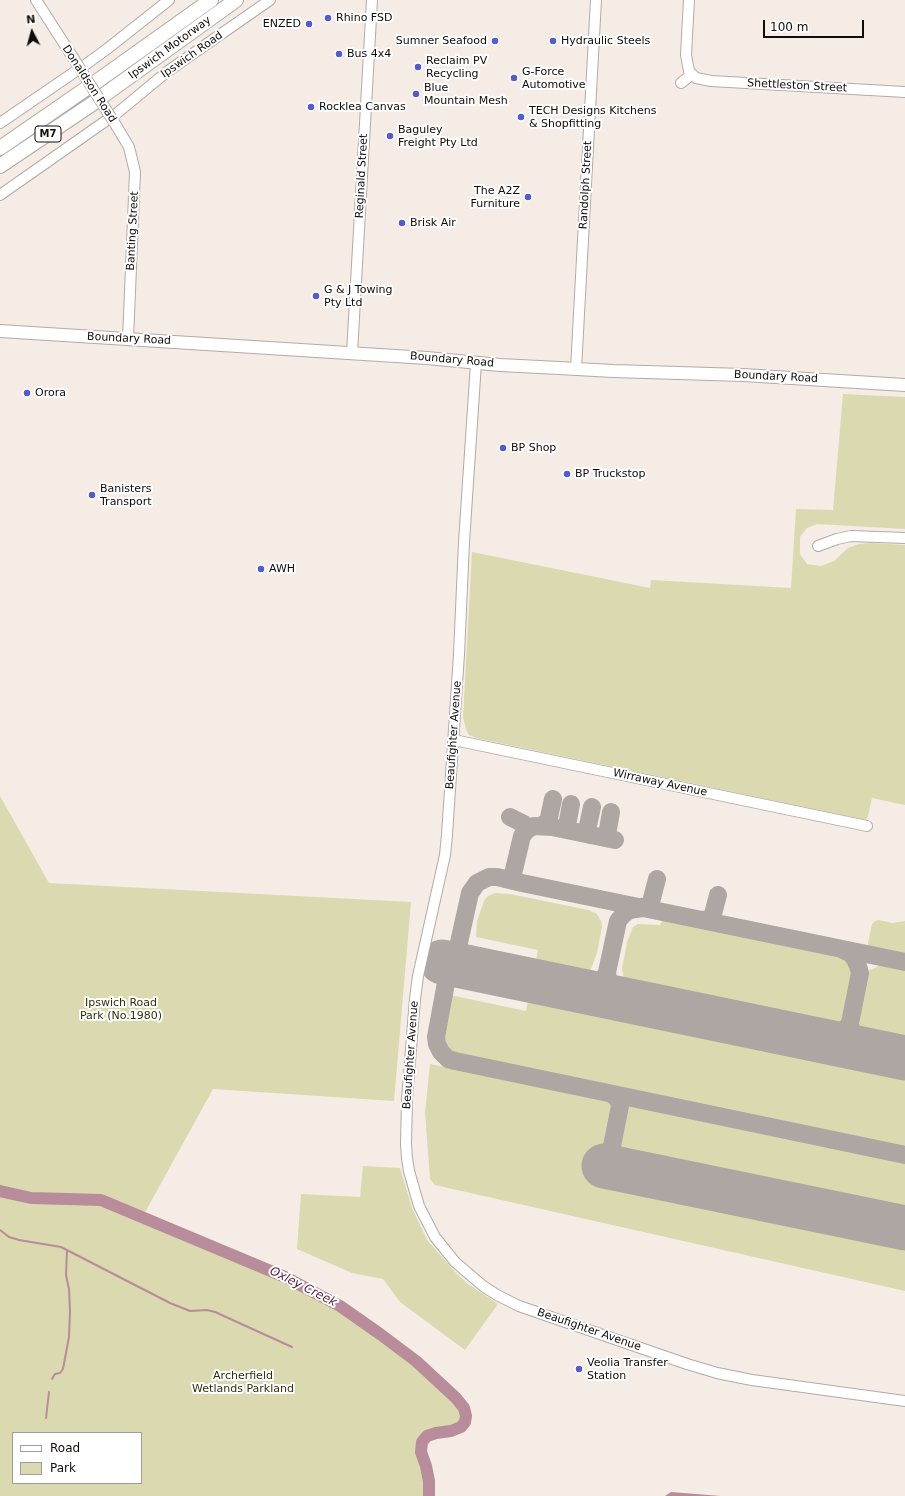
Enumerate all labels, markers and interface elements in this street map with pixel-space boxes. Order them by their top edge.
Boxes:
place label: Rhino FSD [336,11,392,25]
north arrow [12,12,52,52]
scale bar [765,12,866,38]
text: N [25,13,36,27]
marker: Rhino FSD [323,13,333,23]
street label: Ipswich Motorway [126,14,214,82]
place label: ENZED [263,17,301,31]
marker: ENZED [304,19,314,29]
text: 100 m [770,20,808,34]
street label: Ipswich Road [159,29,225,81]
place label: Sumner Seafood [396,34,487,48]
place label: Hydraulic Steels [561,34,650,48]
marker: Sumner Seafood [490,36,500,46]
marker: Hydraulic Steels [548,36,558,46]
street label: Donaldson Road [59,43,119,125]
place label: Bus 4x4 [347,47,391,61]
marker: Bus 4x4 [334,49,344,59]
place label: Reclaim PV Recycling [426,54,487,80]
marker: Reclaim PV Recycling [413,62,423,72]
place label: G-Force Automotive [522,65,586,91]
marker: G-Force Automotive [509,73,519,83]
street label: Shettleston Street [747,77,847,95]
place label: Blue Mountain Mesh [424,81,508,107]
marker: Blue Mountain Mesh [411,89,421,99]
place label: Rocklea Canvas [319,100,406,114]
marker: Rocklea Canvas [306,102,316,112]
place label: TECH Designs Kitchens & Shopfitting [529,104,656,130]
marker: TECH Designs Kitchens & Shopfitting [516,112,526,122]
place label: Baguley Freight Pty Ltd [398,123,478,149]
road number: M7 [35,126,61,142]
marker: Baguley Freight Pty Ltd [385,131,395,141]
street label: Reginald Street [353,133,371,219]
street label: Randolph Street [577,140,595,230]
place label: The A2Z Furniture [471,184,520,210]
street label: Banting Street [124,191,142,271]
marker: The A2Z Furniture [523,192,533,202]
place label: Brisk Air [410,216,456,230]
marker: Brisk Air [397,218,407,228]
place label: G & J Towing Pty Ltd [324,283,392,309]
marker: G & J Towing Pty Ltd [311,291,321,301]
street label: Boundary Road [87,330,171,348]
street label: Boundary Road [410,350,494,370]
street label: Boundary Road [734,368,818,386]
place label: Orora [35,386,66,400]
marker: Orora [22,388,32,398]
place label: BP Shop [511,441,556,455]
marker: BP Shop [498,443,508,453]
place label: BP Truckstop [575,467,645,481]
marker: BP Truckstop [562,469,572,479]
place label: Banisters Transport [100,482,152,508]
marker: Banisters Transport [87,490,97,500]
place label: AWH [269,562,295,576]
marker: AWH [256,564,266,574]
street label: Beaufighter Avenue [444,680,464,790]
street label: Wirraway Avenue [612,767,708,799]
park label: Ipswich Road Park (No.1980) [80,996,162,1022]
street label: Beaufighter Avenue [401,1000,421,1110]
water label: Oxley Creek [267,1264,339,1310]
street label: Beaufighter Avenue [535,1306,643,1354]
place label: Veolia Transfer Station [587,1356,668,1382]
marker: Veolia Transfer Station [574,1364,584,1374]
park label: Archerfield Wetlands Parkland [192,1369,294,1395]
legend [12,1432,142,1484]
text: Road [50,1441,80,1455]
text: Park [50,1461,76,1475]

